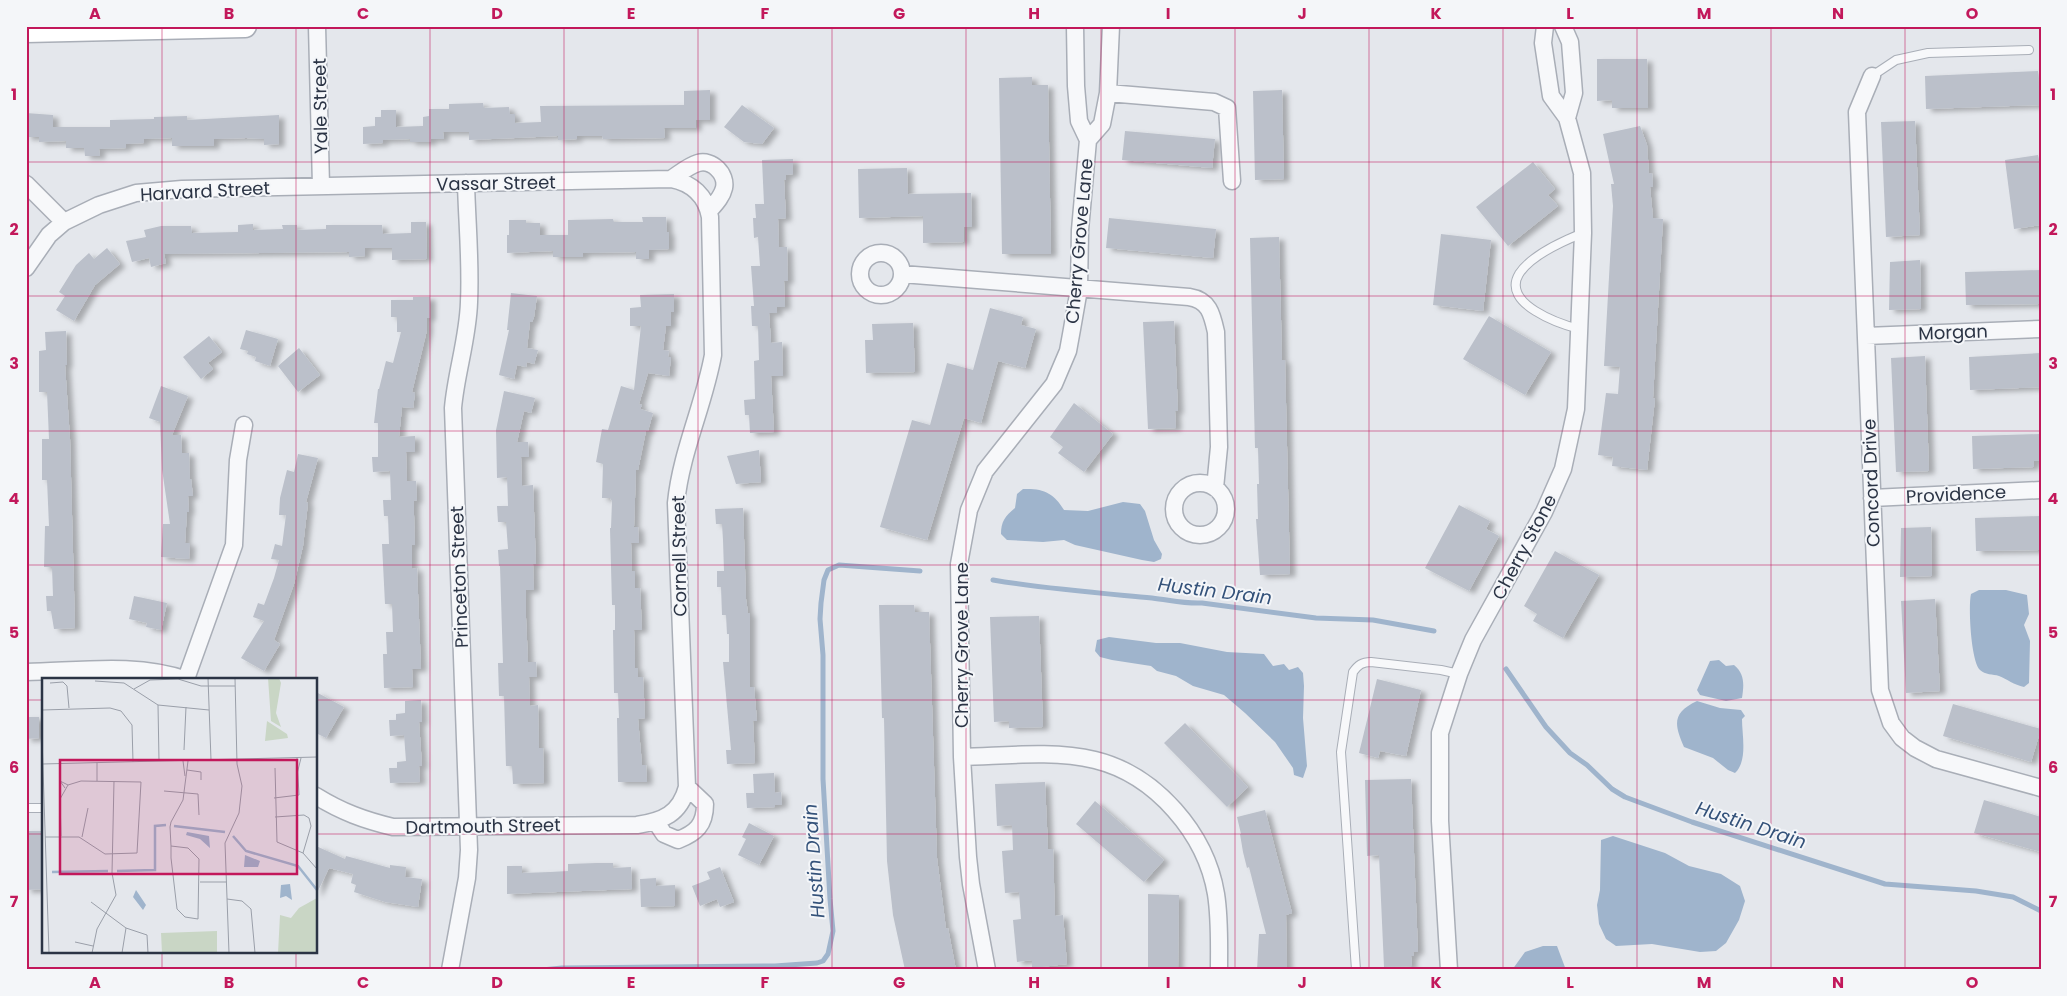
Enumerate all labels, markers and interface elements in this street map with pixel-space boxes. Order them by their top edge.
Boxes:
text: A [89,2,101,25]
text: B [224,2,234,25]
text: C [357,2,369,25]
text: D [491,2,503,25]
text: E [627,2,635,25]
text: F [761,2,770,25]
text: G [893,2,905,25]
text: H [1028,2,1040,25]
text: I [1166,2,1170,25]
text: J [1297,2,1307,25]
text: K [1430,2,1442,25]
text: L [1566,2,1574,25]
text: M [1697,2,1711,25]
text: N [1832,2,1844,25]
text: O [1966,2,1979,25]
street label: Yale Street [307,58,333,154]
text: 1 [11,83,17,106]
text: 1 [2050,83,2056,106]
street label: Cherry Grove Lane [1059,157,1099,325]
street label: Vassar Street [436,169,556,197]
street label: Harvard Street [139,175,271,207]
text: 2 [9,218,19,241]
text: 2 [2048,218,2058,241]
street label: Morgan [1918,318,1988,346]
text: 3 [9,352,19,375]
text: 3 [2048,352,2058,375]
street label: Concord Drive [1856,419,1886,547]
street label: Providence [1905,479,2007,509]
text: 4 [9,487,20,510]
text: 4 [2048,487,2059,510]
street label: Cherry Stone [1486,490,1562,604]
street label: Cornell Street [665,495,693,617]
street label: Princeton Street [444,505,474,649]
street label: Cherry Grove Lane [949,562,974,728]
water label: Hustin Drain [1156,571,1274,611]
text: 5 [9,621,19,644]
text: 5 [2048,621,2058,644]
inset map [42,678,318,954]
text: 6 [9,756,19,779]
text: 6 [2048,756,2058,779]
water label: Hustin Drain [1692,794,1810,856]
water label: Hustin Drain [797,803,831,919]
street label: Dartmouth Street [405,812,561,840]
text: 7 [10,890,19,913]
text: 7 [2049,890,2058,913]
text: A [89,971,101,994]
text: B [224,971,234,994]
text: C [357,971,369,994]
text: D [491,971,503,994]
text: E [627,971,635,994]
text: F [761,971,770,994]
text: G [893,971,905,994]
text: H [1028,971,1040,994]
text: I [1166,971,1170,994]
text: J [1297,971,1307,994]
text: K [1430,971,1442,994]
text: L [1566,971,1574,994]
text: M [1697,971,1711,994]
text: N [1832,971,1844,994]
text: O [1966,971,1979,994]

